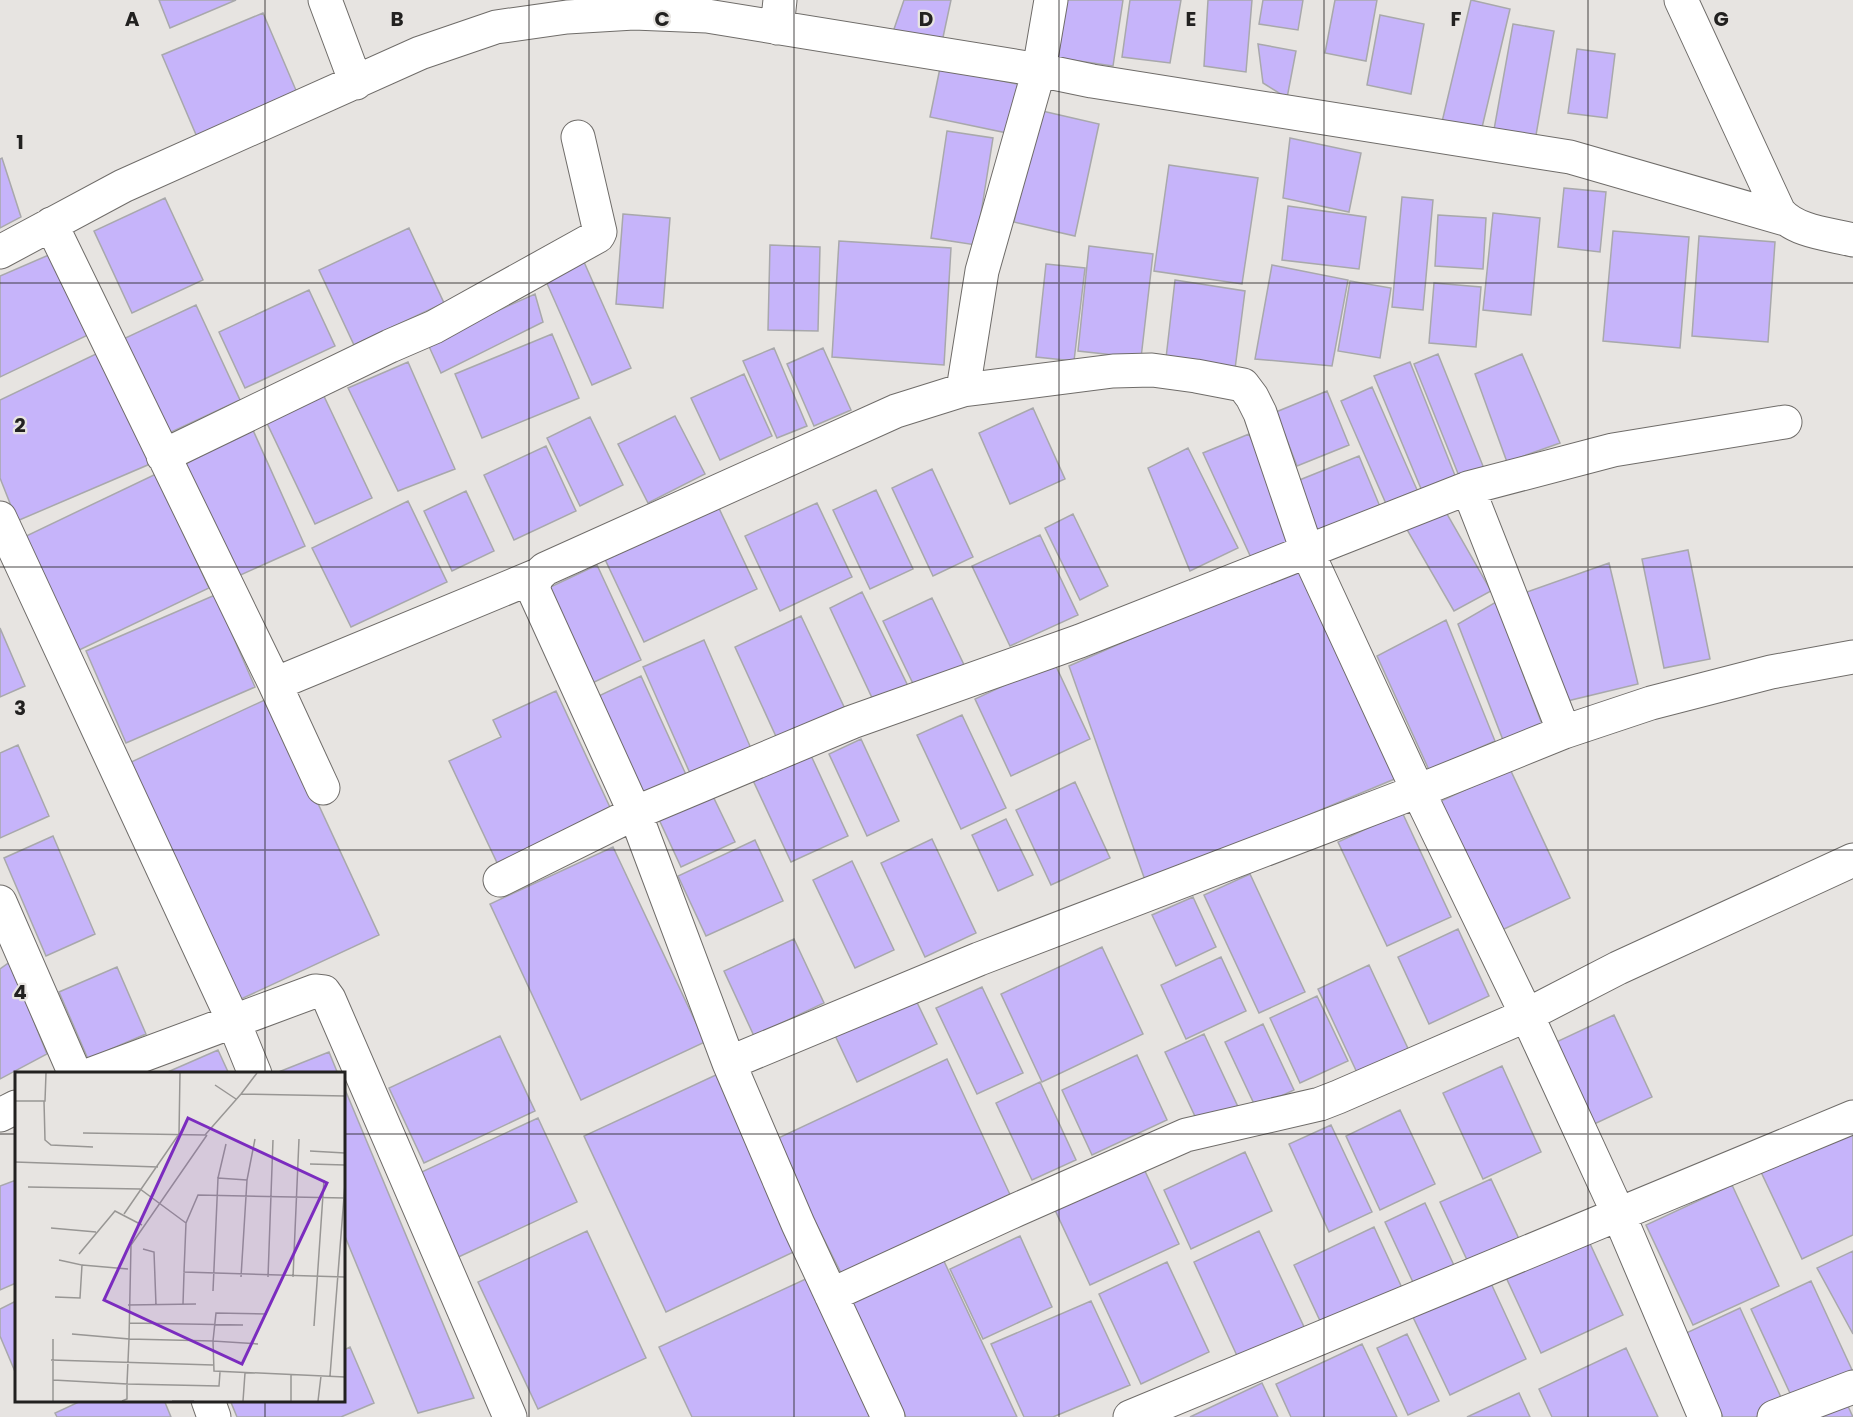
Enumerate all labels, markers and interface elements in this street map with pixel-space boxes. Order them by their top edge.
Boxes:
text: A [125,5,140,33]
text: B [390,5,404,33]
text: C [654,5,670,33]
text: D [919,5,933,33]
text: E [1186,5,1196,33]
text: F [1451,5,1462,33]
text: G [1713,5,1729,33]
text: 1 [16,128,24,156]
text: 2 [14,411,26,439]
text: 3 [14,694,26,722]
text: 4 [13,978,27,1006]
inset map [15,1072,345,1402]

